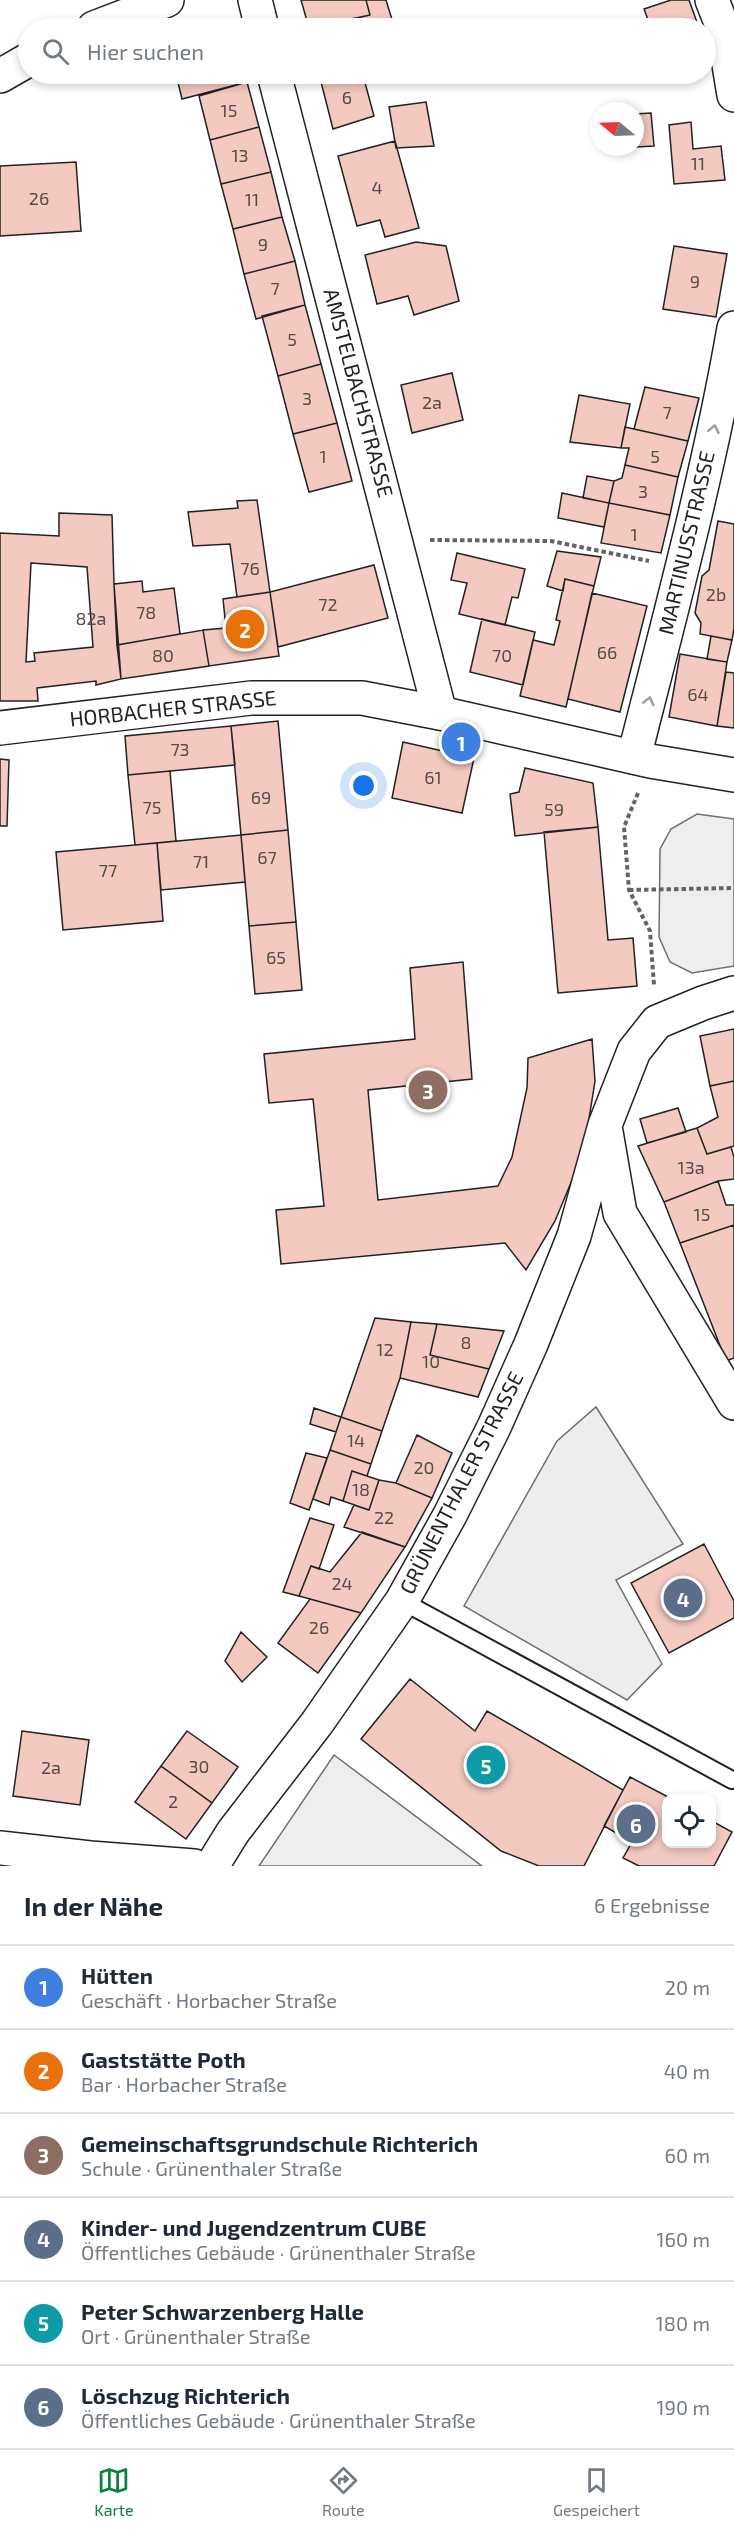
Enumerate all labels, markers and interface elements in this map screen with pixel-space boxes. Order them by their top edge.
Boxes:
search box [18,18,716,84]
icon: search [39,35,72,68]
text: Hier suchen [87,38,204,64]
house number: 6 [342,86,352,108]
house number: 15 [221,99,237,121]
north arrow [590,102,644,156]
house number: 13 [231,144,249,166]
house number: 11 [691,152,705,174]
house number: 4 [371,176,383,198]
house number: 26 [29,187,49,209]
house number: 11 [245,188,259,210]
house number: 9 [258,233,268,255]
house number: 9 [690,270,700,292]
house number: 7 [270,277,280,299]
street label: AMSTELBACHSTRASSE [320,285,399,500]
house number: 5 [287,328,297,350]
house number: 3 [302,387,312,409]
house number: 2a [422,391,442,413]
house number: 7 [662,401,672,423]
one-way arrow [706,424,719,434]
house number: 1 [319,445,327,467]
house number: 5 [650,445,660,467]
street label: MARTINUSSTRASSE [652,448,719,637]
house number: 3 [638,480,648,502]
house number: 1 [630,523,638,545]
house number: 76 [240,557,260,579]
house number: 2b [706,583,726,605]
house number: 72 [318,593,338,615]
house number: 78 [136,601,156,623]
pin: 2 [226,606,264,652]
house number: 82a [76,607,106,629]
house number: 66 [597,641,617,663]
house number: 80 [152,644,174,666]
house number: 70 [492,644,512,666]
house number: 64 [687,683,709,705]
street label: HORBACHER STRASSE [68,684,277,731]
one-way arrow [641,696,654,706]
pin: 1 [442,720,480,764]
house number: 73 [170,738,190,760]
house number: 61 [424,766,442,788]
your location [349,771,378,800]
house number: 69 [251,786,271,808]
house number: 75 [143,796,161,818]
house number: 59 [544,798,564,820]
house number: 67 [257,846,277,868]
house number: 71 [193,850,209,872]
house number: 77 [99,859,117,881]
house number: 65 [266,946,286,968]
pin: 3 [408,1068,448,1112]
house number: 13a [677,1156,705,1178]
house number: 15 [694,1203,710,1225]
house number: 8 [461,1331,471,1353]
house number: 12 [376,1338,394,1360]
house number: 10 [422,1350,440,1372]
street label: GRÜNENTHALER STRASSE [394,1367,528,1598]
house number: 14 [347,1429,365,1451]
house number: 20 [414,1456,434,1478]
house number: 18 [352,1478,370,1500]
house number: 22 [374,1506,394,1528]
house number: 24 [331,1572,353,1594]
pin: 4 [664,1576,702,1620]
house number: 26 [309,1616,329,1638]
pin: 5 [466,1742,506,1788]
house number: 30 [189,1755,209,1777]
house number: 2a [41,1756,61,1778]
house number: 2 [168,1790,178,1812]
map controls [662,1794,716,1848]
button: locate [662,1794,716,1848]
pin: 6 [616,1802,656,1846]
text: In der Nähe [24,1890,163,1921]
text: 6 Ergebnisse [594,1893,710,1917]
text: Hütten [81,1962,153,1988]
text: 1 [39,1975,48,1999]
text: 20 m [665,1975,710,1999]
text: Geschäft · Horbacher Straße [81,1988,337,2012]
text: Gaststätte Poth [81,2046,246,2072]
text: 2 [38,2059,49,2083]
text: 40 m [664,2059,710,2083]
text: Bar · Horbacher Straße [81,2072,287,2096]
text: Gemeinschaftsgrundschule Richterich [81,2130,478,2156]
text: 3 [38,2143,49,2167]
text: 60 m [665,2143,710,2167]
text: Schule · Grünenthaler Straße [81,2156,342,2180]
text: Kinder- und Jugendzentrum CUBE [81,2214,426,2240]
text: 4 [37,2227,50,2251]
text: 160 m [657,2227,710,2251]
text: Öffentliches Gebäude · Grünenthaler Straße [81,2240,476,2264]
text: Peter Schwarzenberg Halle [81,2298,364,2324]
text: 5 [38,2311,49,2335]
text: 180 m [656,2311,710,2335]
text: Ort · Grünenthaler Straße [81,2324,311,2348]
text: Löschzug Richterich [81,2382,290,2408]
text: 6 [38,2395,49,2419]
text: 190 m [657,2395,710,2419]
text: Öffentliches Gebäude · Grünenthaler Straße [81,2408,476,2432]
tab: Karte [94,2464,134,2519]
tab: Route [322,2464,365,2519]
tab: Gespeichert [553,2464,640,2519]

